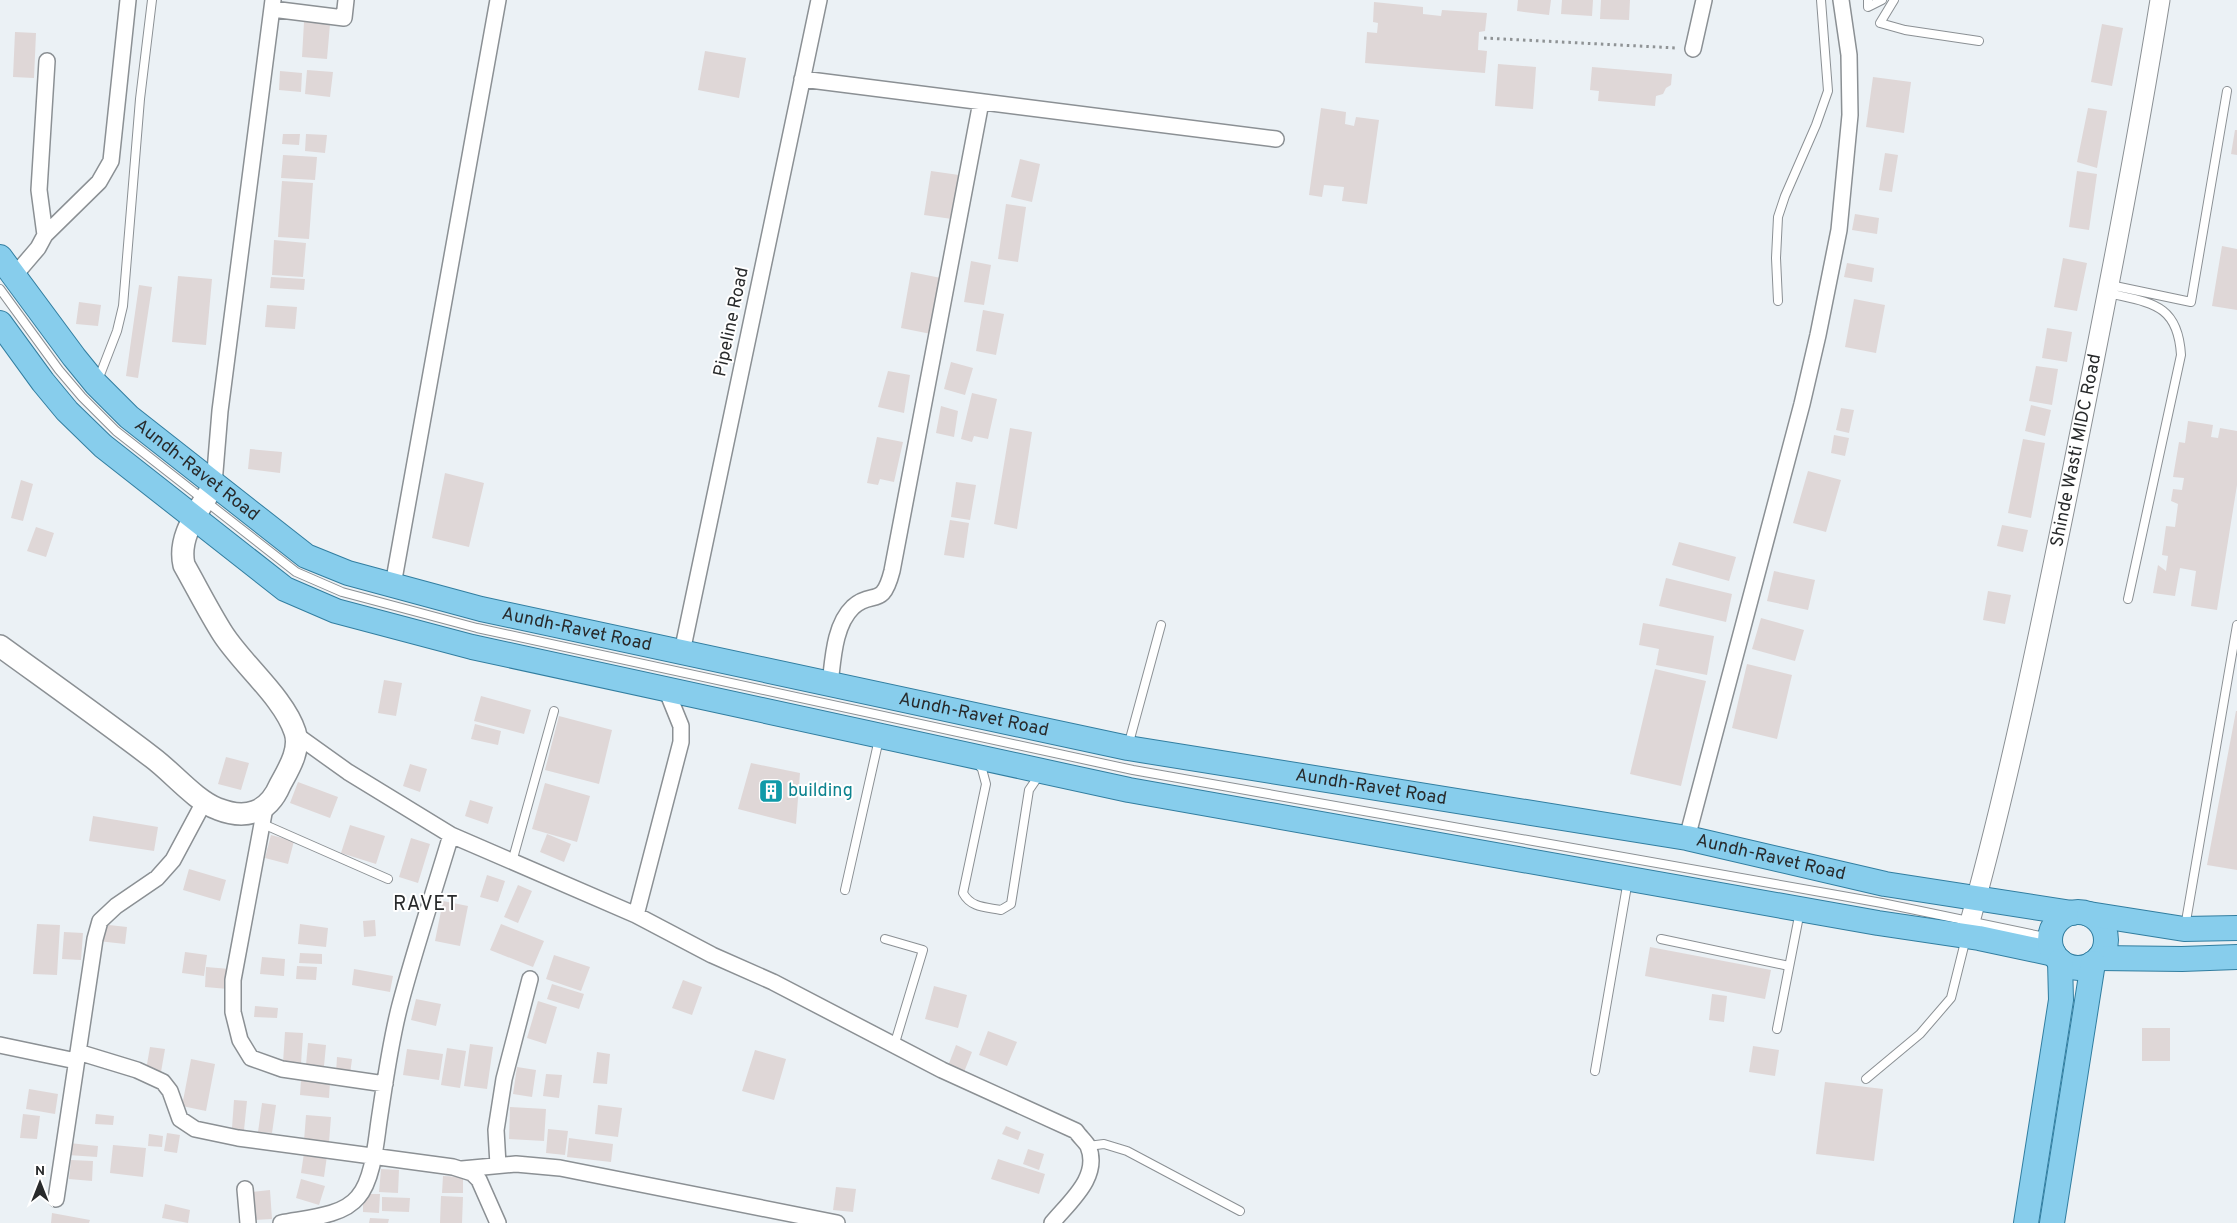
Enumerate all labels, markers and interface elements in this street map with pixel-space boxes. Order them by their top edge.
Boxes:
street label: Pipeline Road [709,265,755,379]
street label: Shinde Wasti MIDC Road [2045,352,2107,549]
street label: Aundh-Ravet Road [130,414,264,526]
street label: Aundh-Ravet Road [500,602,654,657]
street label: Aundh-Ravet Road [897,688,1051,742]
street label: Aundh-Ravet Road [1294,764,1448,811]
building icon: building [758,778,784,804]
place label: building [788,780,853,803]
street label: Aundh-Ravet Road [1694,829,1848,886]
district label: RAVET [393,892,459,918]
north arrow [15,1158,65,1208]
text: N [35,1163,45,1180]

